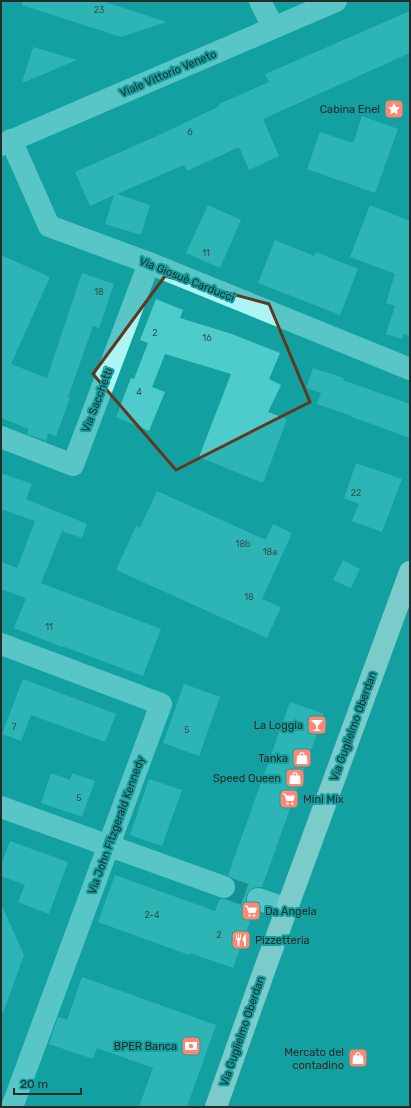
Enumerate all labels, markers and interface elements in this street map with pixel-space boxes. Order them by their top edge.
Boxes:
house number: 23 [94,5,104,15]
street label: Viale Vittorio Veneto [118,47,218,100]
place icon: Cabina Enel [383,98,405,120]
place label: Cabina Enel [320,103,380,116]
house number: 6 [187,127,193,137]
house number: 11 [202,248,210,258]
street label: Via Giosuè Carducci [137,254,236,305]
house number: 18 [94,287,104,297]
house number: 2 [152,328,158,338]
house number: 16 [202,333,212,343]
street label: Via Sacchetti [79,366,116,434]
house number: 4 [136,387,142,397]
house number: 22 [351,488,361,498]
house number: 18b [236,539,250,549]
house number: 18a [263,547,277,557]
house number: 18 [244,592,254,602]
house number: 11 [45,622,53,632]
street label: Via Guglielmo Oberdan [328,670,379,783]
bar icon: La Loggia [306,714,328,736]
place label: La Loggia [254,719,303,732]
house number: 7 [12,722,17,732]
house number: 5 [184,725,190,735]
shop icon: Tanka [291,747,313,769]
place label: Tanka [258,752,288,765]
street label: Via John Fitzgerald Kennedy [85,754,148,896]
shop icon: Speed Queen [284,767,306,789]
place label: Speed Queen [213,772,281,785]
supermarket icon: Mini Mix [278,788,300,810]
house number: 5 [76,793,82,803]
place label: Mini Mix [303,793,344,806]
supermarket icon: Da Angela [240,900,262,922]
place label: Da Angela [265,905,317,918]
house number: 2-4 [144,910,160,920]
restaurant icon: Pizzetteria [230,929,252,951]
house number: 2 [216,930,222,940]
place label: Pizzetteria [255,934,310,947]
street label: Via Guglielmo Oberdan [217,974,267,1088]
bank icon: BPER Banca [180,1035,202,1057]
place label: BPER Banca [114,1040,177,1053]
place label: Mercato del contadino [284,1046,344,1072]
shop icon: Mercato del contadino [347,1047,369,1069]
scale bar [14,1070,81,1096]
text: 20 m [20,1077,48,1091]

